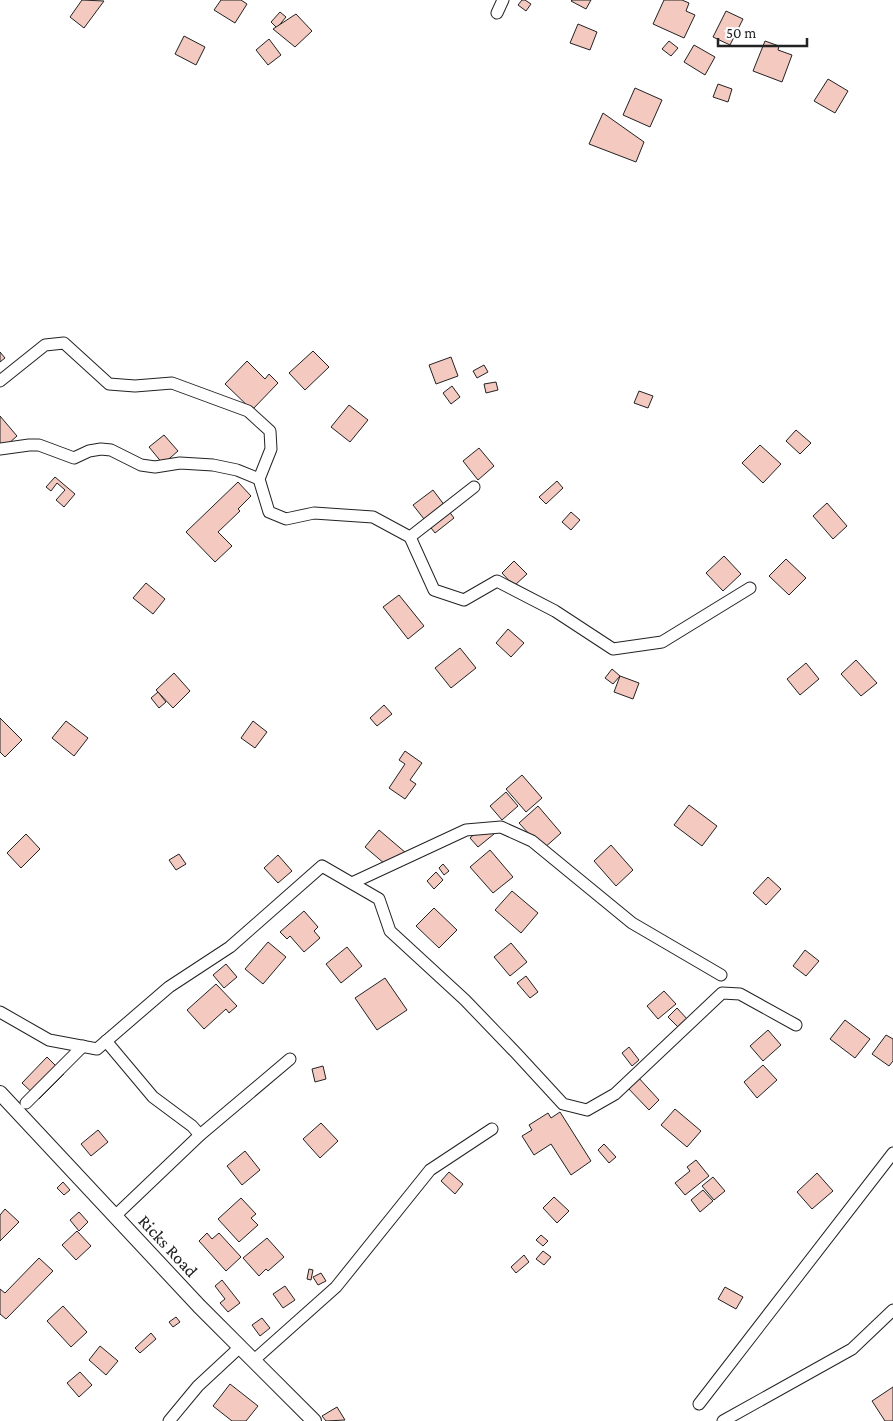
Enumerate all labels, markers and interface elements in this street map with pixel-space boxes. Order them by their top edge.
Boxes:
scale bar [718,15,807,47]
text: 50 m [726,25,756,41]
street label: Ricks Road [134,1211,202,1282]

